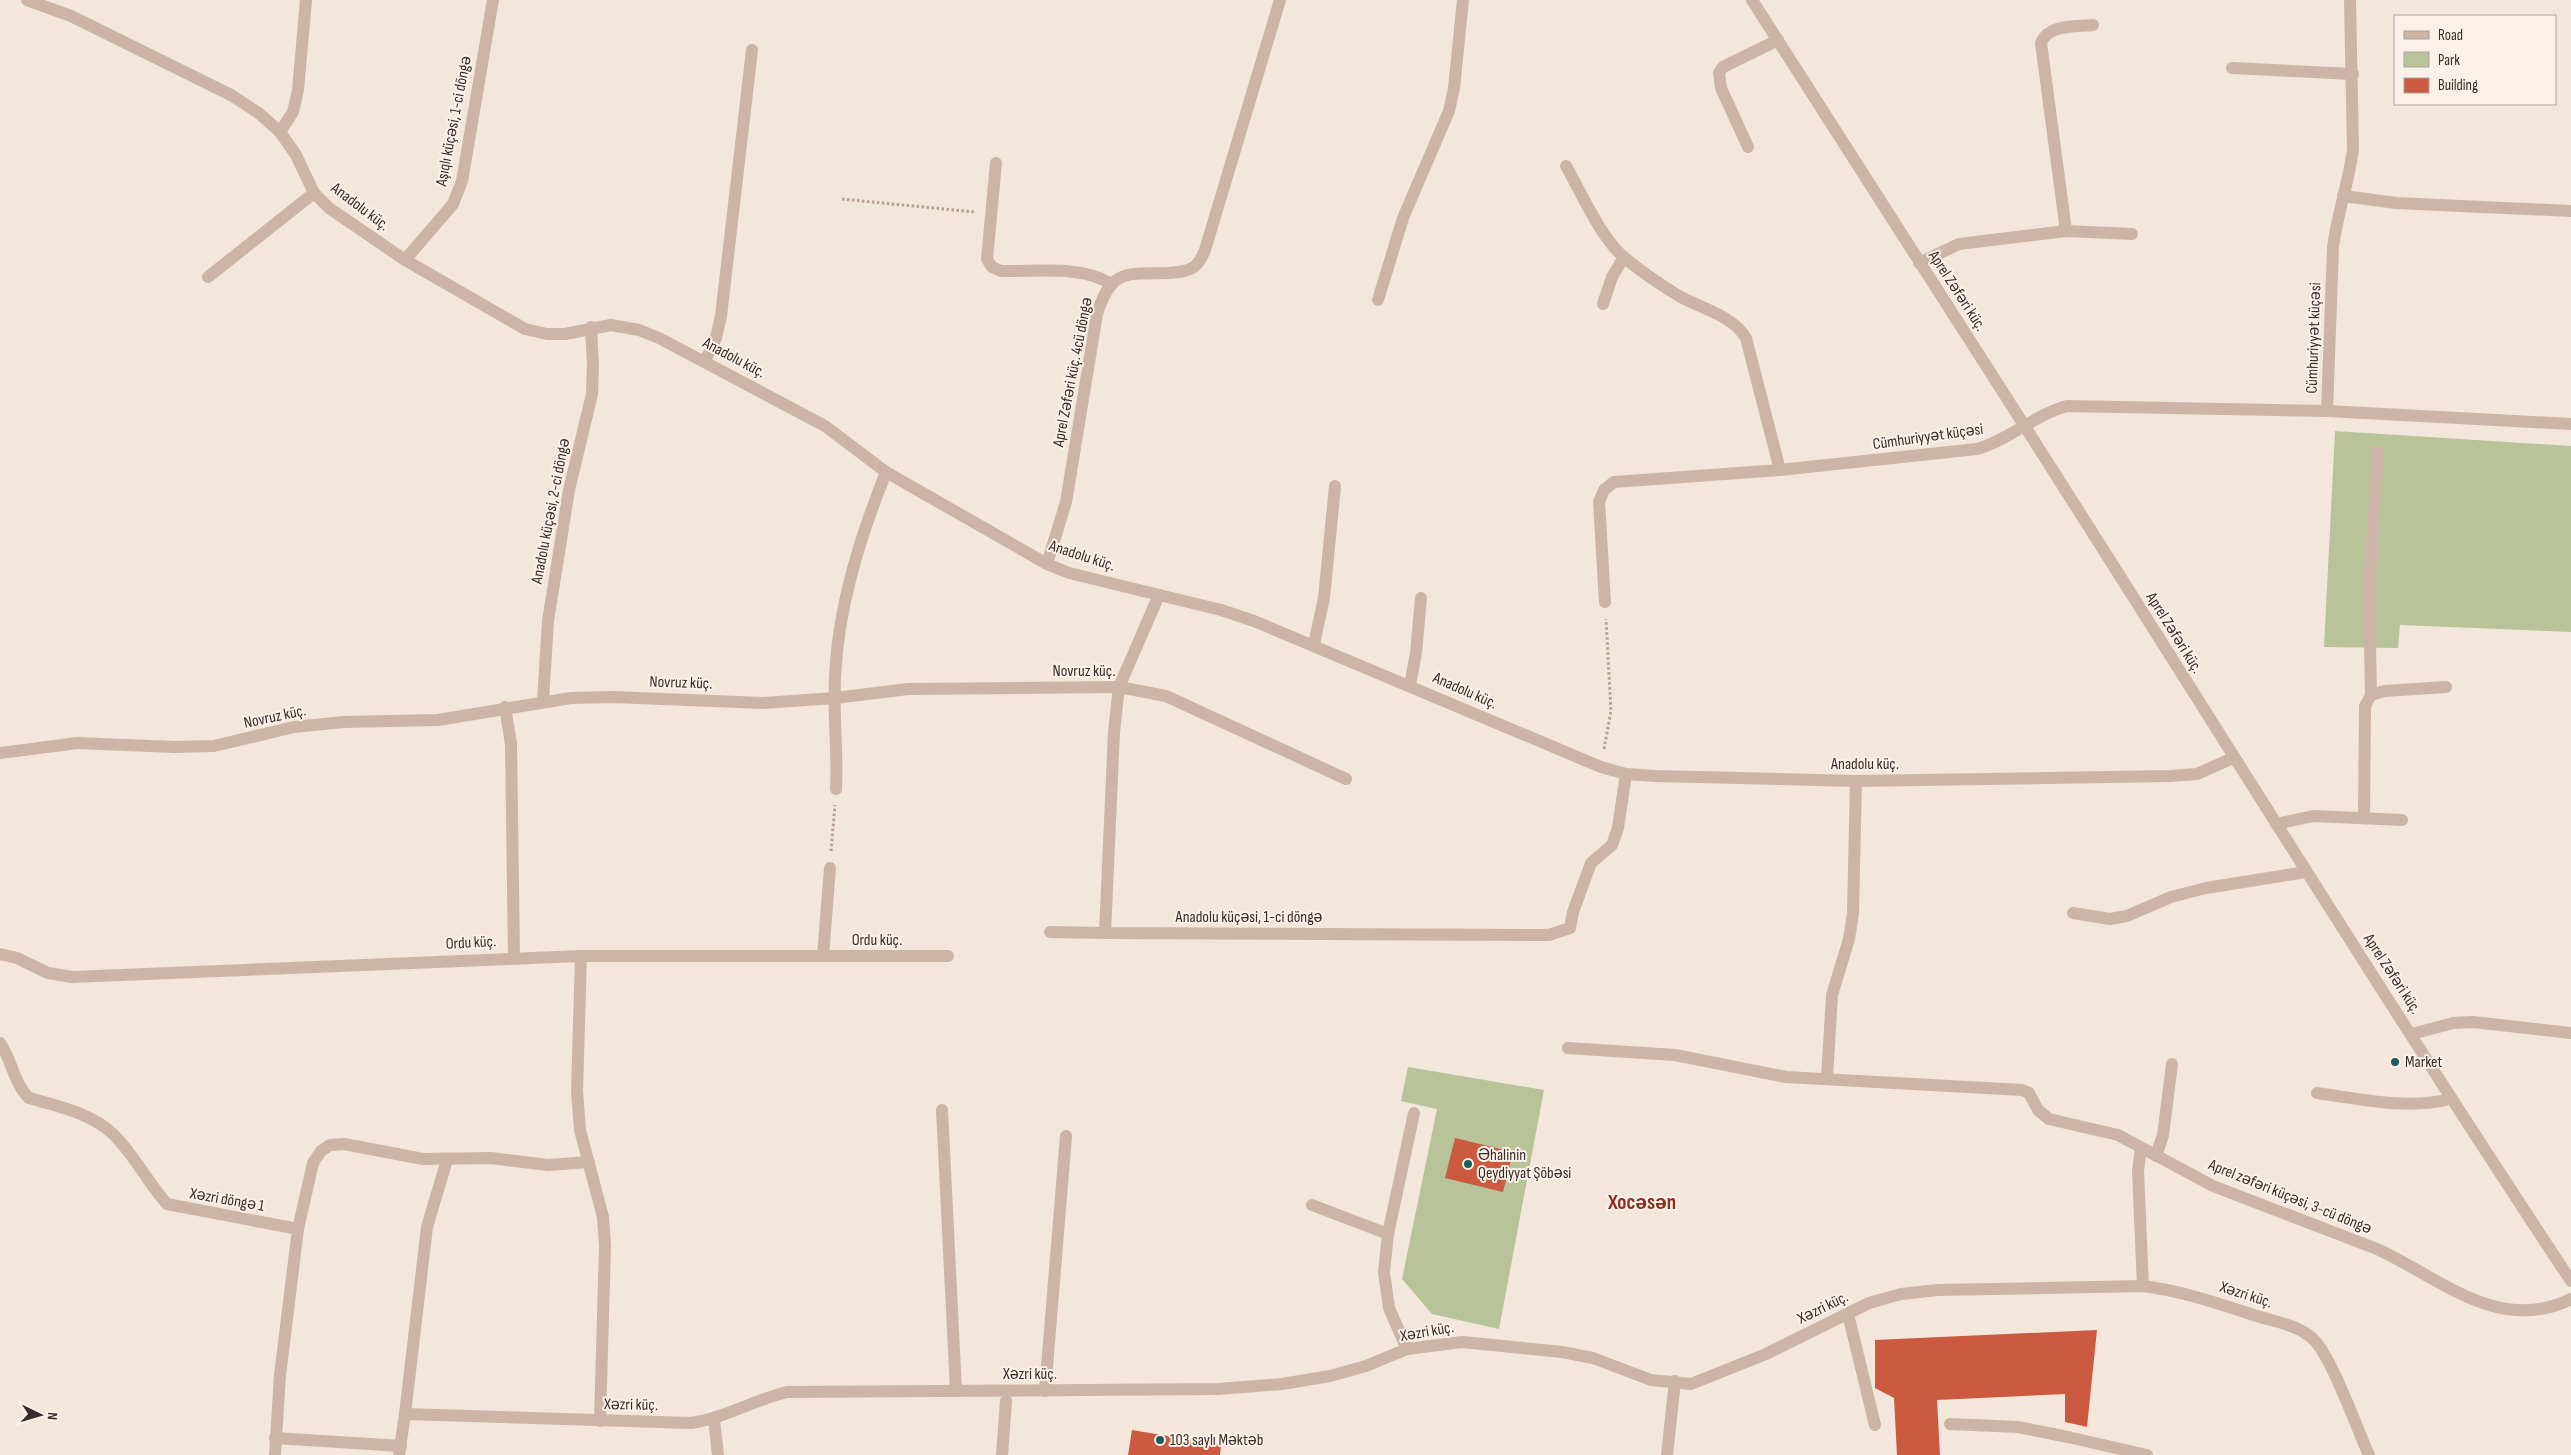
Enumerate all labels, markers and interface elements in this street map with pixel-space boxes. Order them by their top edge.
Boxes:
legend [2394,15,2556,105]
text: Road [2438,26,2463,45]
text: Park [2438,51,2460,70]
street label: Aşıqlı küçəsi, 1-ci döngə [432,54,476,189]
text: Building [2438,76,2478,95]
street label: Anadolu küç. [326,178,393,235]
street label: Aprel Zəfəri küç. [1923,246,1990,335]
street label: Cümhuriyyət küçəsi [2303,282,2325,394]
street label: Aprel Zəfəri küç. 4cü döngə [1049,295,1097,449]
street label: Anadolu küç. [699,333,769,382]
street label: Cümhuriyyət küçəsi [1872,420,1984,454]
street label: Anadolu küçəsi, 2-ci döngə [527,436,574,586]
street label: Anadolu küç. [1046,536,1117,576]
street label: Aprel Zəfəri küç. [2141,588,2206,677]
street label: Novruz küç. [1053,662,1116,681]
street label: Anadolu küç. [1429,668,1500,714]
street label: Novruz küç. [649,672,713,694]
street label: Novruz küç. [242,701,308,733]
street label: Anadolu küç. [1830,755,1899,774]
street label: Anadolu küçəsi, 1-ci döngə [1175,908,1323,927]
street label: Aprel Zəfəri küç. [2358,929,2425,1018]
street label: Ordu küç. [852,931,902,950]
street label: Ordu küç. [445,932,497,954]
place label: Market [2405,1053,2442,1072]
marker: Market [2389,1056,2401,1068]
place label: Əhalinin Qeydiyyat Şöbəsi [1478,1146,1571,1183]
street label: Aprel zəfəri küçəsi, 3-cü döngə [2205,1155,2375,1239]
marker: Əhalinin Qeydiyyat Şöbəsi [1462,1158,1474,1170]
street label: Xəzri döngə 1 [187,1184,266,1216]
district label: Xocəsən [1607,1190,1676,1215]
street label: Xəzri küç. [2216,1277,2275,1312]
street label: Xəzri küç. [1794,1288,1851,1329]
street label: Xəzri küç. [1398,1318,1455,1346]
street label: Xəzri küç. [1002,1365,1057,1384]
north arrow [15,1390,65,1440]
street label: Xəzri küç. [603,1395,658,1415]
text: N [44,1412,61,1421]
place label: 103 saylı Məktəb [1170,1431,1263,1450]
marker: 103 saylı Məktəb [1154,1434,1166,1446]

